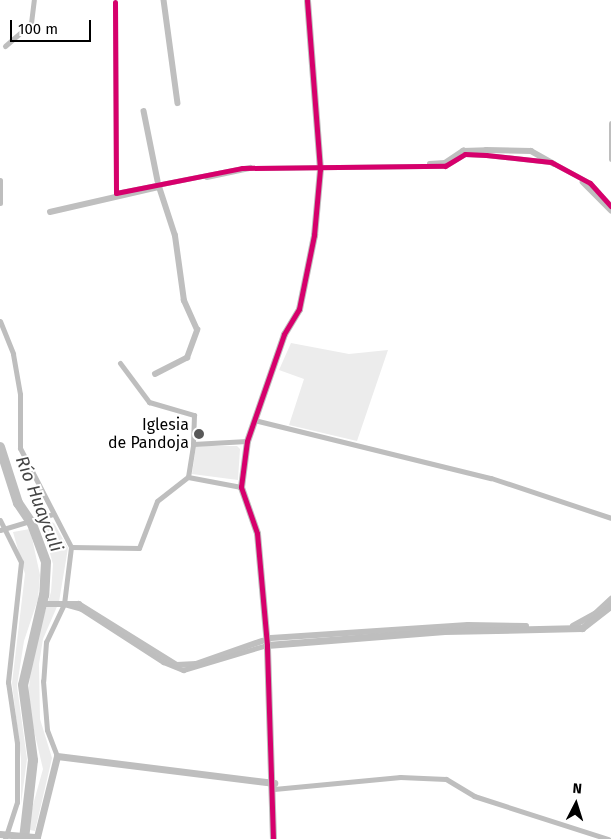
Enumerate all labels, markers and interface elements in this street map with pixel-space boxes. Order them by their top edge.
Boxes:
scale bar [12,10,94,42]
text: 100 m [18,20,58,38]
place label: Iglesia de Pandoja [108,415,189,453]
marker: Iglesia de Pandoja [193,428,205,440]
water label: Río Huayculi [11,453,67,555]
north arrow [551,779,601,829]
text: N [572,780,583,797]

